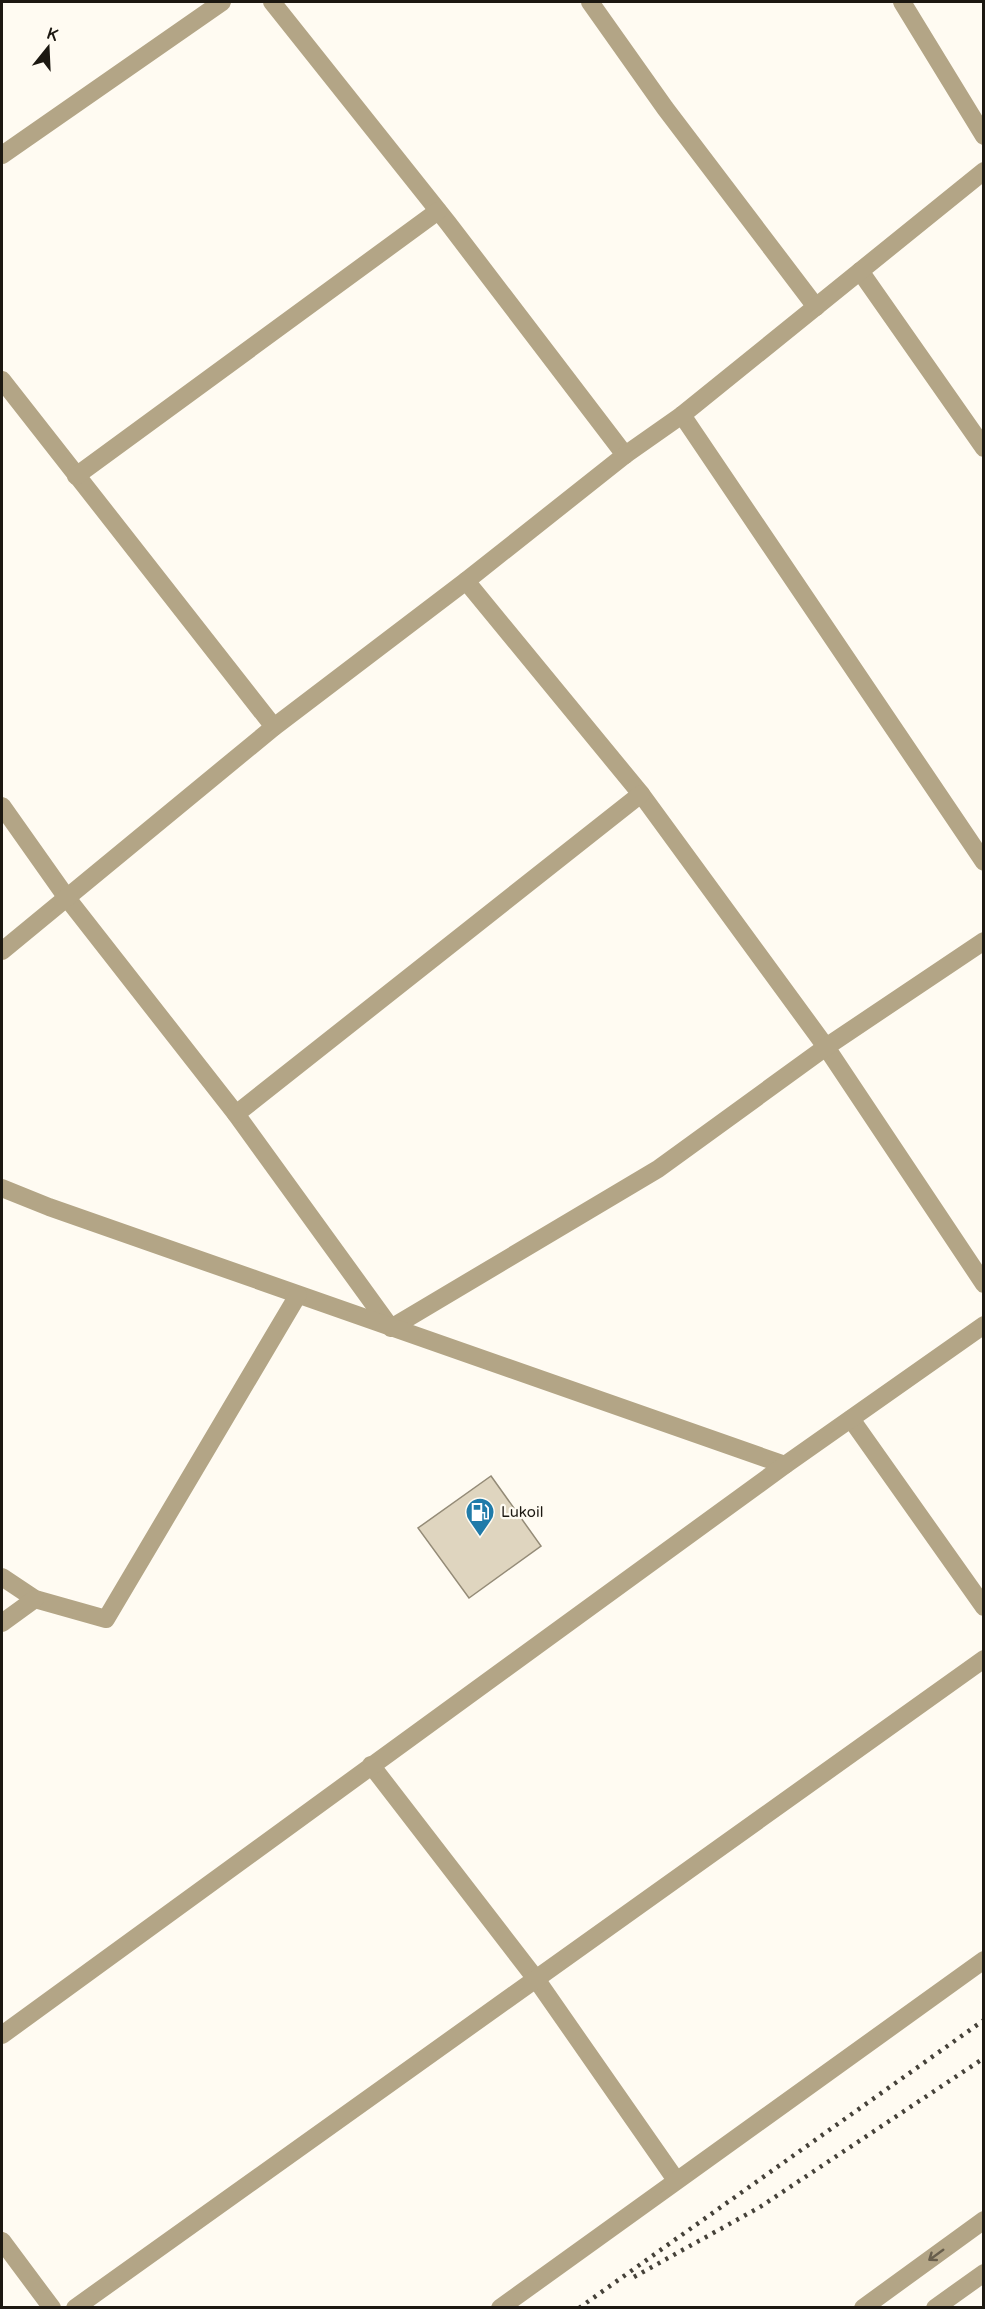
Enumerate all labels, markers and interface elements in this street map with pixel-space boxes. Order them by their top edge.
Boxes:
north arrow [18,18,78,78]
text: K [44,24,61,46]
fuel station icon: Lukoil [464,1496,496,1538]
place label: Lukoil [501,1503,543,1521]
one-way arrow [929,2248,945,2261]

